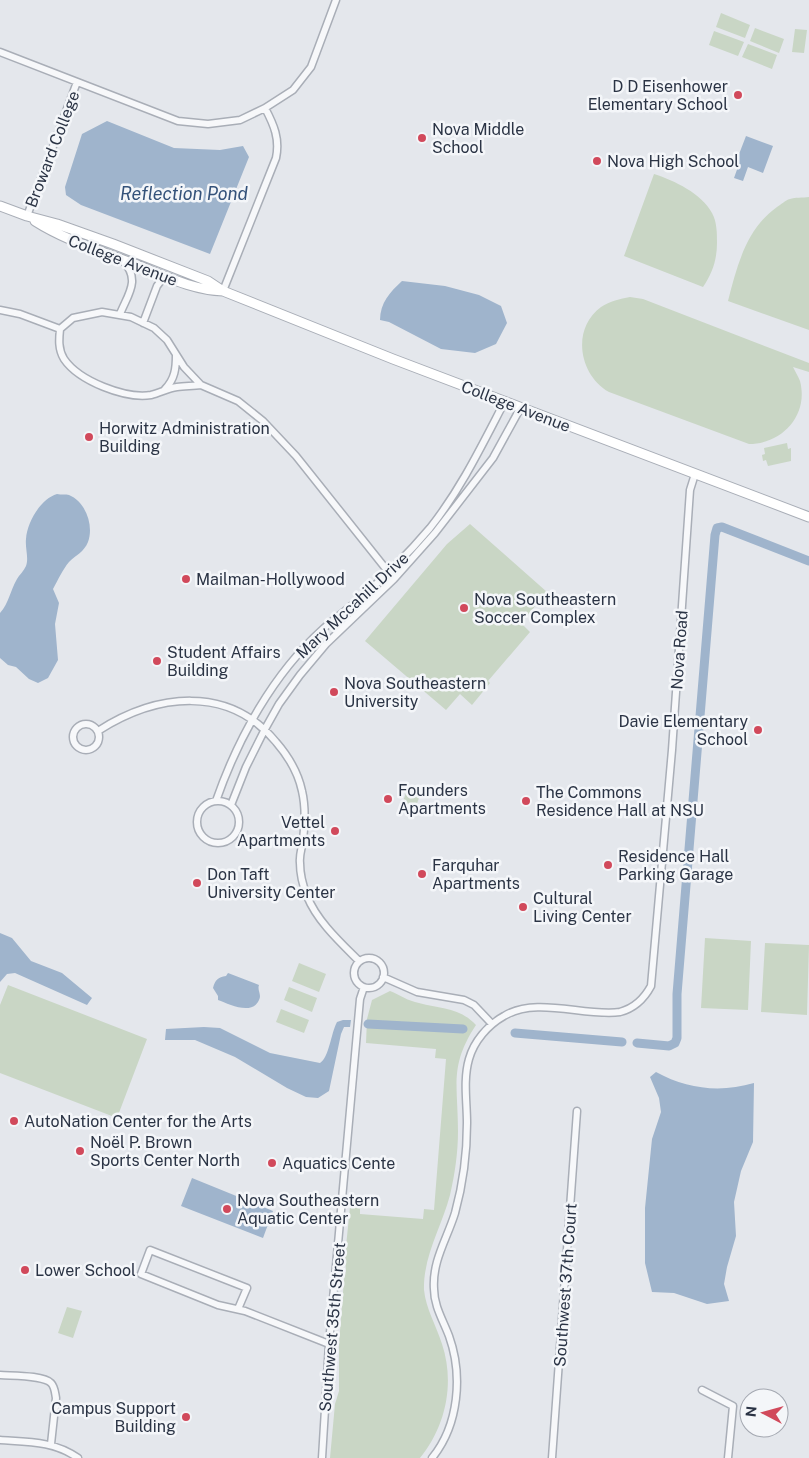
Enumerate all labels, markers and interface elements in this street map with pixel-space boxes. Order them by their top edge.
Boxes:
place label: D D Eisenhower Elementary School [588,77,728,114]
street label: Broward College [21,88,83,210]
marker: D D Eisenhower Elementary School [732,89,744,101]
place label: Nova Middle School [432,120,524,157]
marker: Nova Middle School [416,132,428,144]
place label: Nova High School [607,152,739,171]
marker: Nova High School [591,155,603,167]
water label: Reflection Pond [120,183,249,204]
street label: College Avenue [65,231,180,290]
street label: College Avenue [458,377,573,436]
place label: Horwitz Administration Building [99,419,270,456]
marker: Horwitz Administration Building [83,431,95,443]
street label: Mary Mccahill Drive [292,548,413,662]
place label: Mailman-Hollywood [196,570,345,589]
marker: Mailman-Hollywood [180,573,192,585]
place label: Nova Southeastern Soccer Complex [474,590,616,627]
marker: Nova Southeastern Soccer Complex [458,602,470,614]
street label: Nova Road [667,610,692,690]
place label: Student Affairs Building [167,643,281,680]
marker: Student Affairs Building [151,655,163,667]
place label: Nova Southeastern University [344,674,486,711]
marker: Nova Southeastern University [328,686,340,698]
place label: Davie Elementary School [618,712,748,749]
marker: Davie Elementary School [752,724,764,736]
place label: Founders Apartments [398,781,486,818]
place label: The Commons Residence Hall at NSU [536,783,704,820]
marker: Founders Apartments [382,793,394,805]
marker: The Commons Residence Hall at NSU [520,795,532,807]
place label: Vettel Apartments [237,813,325,850]
marker: Vettel Apartments [329,825,341,837]
place label: Residence Hall Parking Garage [618,847,733,884]
place label: Farquhar Apartments [432,856,520,893]
marker: Residence Hall Parking Garage [602,859,614,871]
place label: Don Taft University Center [207,865,336,902]
marker: Farquhar Apartments [416,868,428,880]
marker: Don Taft University Center [191,877,203,889]
place label: Cultural Living Center [533,889,632,926]
marker: Cultural Living Center [517,901,529,913]
place label: AutoNation Center for the Arts [24,1112,252,1131]
marker: AutoNation Center for the Arts [8,1115,20,1127]
place label: Noël P. Brown Sports Center North [90,1133,240,1170]
marker: Noël P. Brown Sports Center North [74,1145,86,1157]
place label: Aquatics Cente [282,1154,395,1173]
marker: Aquatics Cente [266,1157,278,1169]
place label: Nova Southeastern Aquatic Center [237,1191,379,1228]
marker: Nova Southeastern Aquatic Center [221,1203,233,1215]
street label: Southwest 37th Court [550,1203,581,1367]
street label: Southwest 35th Street [316,1242,349,1413]
place label: Lower School [35,1261,136,1280]
marker: Lower School [19,1264,31,1276]
north arrow [739,1388,789,1438]
place label: Campus Support Building [51,1399,176,1436]
text: N [743,1405,760,1418]
marker: Campus Support Building [180,1411,192,1423]

